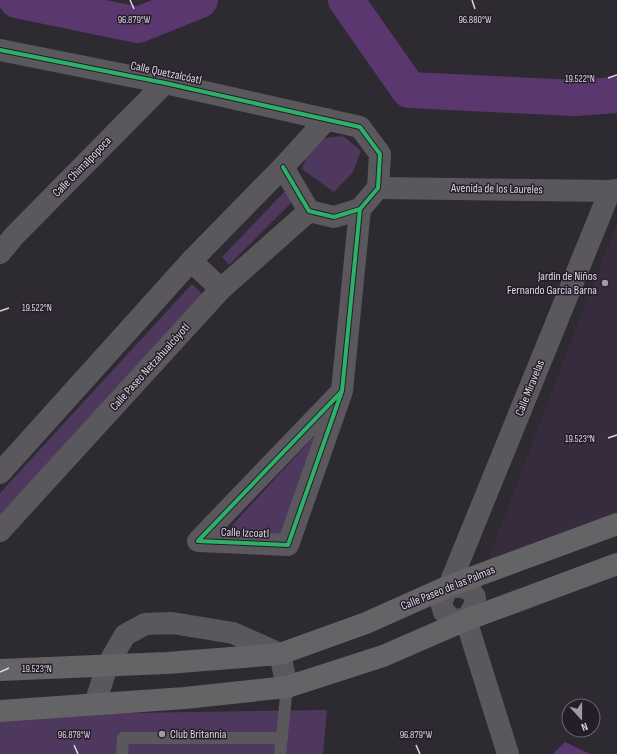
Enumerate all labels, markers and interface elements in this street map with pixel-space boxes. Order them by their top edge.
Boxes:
text: 96.879°W [118,14,151,26]
text: 96.880°W [458,14,492,26]
street label: Calle Quetzalcóatl [129,58,203,88]
text: 19.522°N [565,73,595,85]
street label: Calle Chimalpopoca [49,133,115,200]
street label: Avenida de los Laureles [450,181,543,197]
place label: Jardín de Niños Fernando García Barna [507,269,597,298]
marker: Jardín de Niños Fernando García Barna [600,278,610,288]
text: 19.522°N [22,302,52,314]
street label: Calle Paseo Netzahualcóyotl [107,320,193,414]
street label: Calle Miravelas [512,358,548,418]
text: 19.523°N [565,433,595,445]
street label: Calle Izcoatl [221,525,269,541]
street label: Calle Paseo de las Palmas [399,562,497,614]
text: 19.523°N [22,663,52,675]
north arrow [561,698,601,738]
text: N [579,720,589,734]
place label: Club Britannia [170,727,227,742]
text: 96.878°W [58,729,91,741]
marker: Club Britannia [157,729,167,739]
text: 96.879°W [400,729,433,741]

